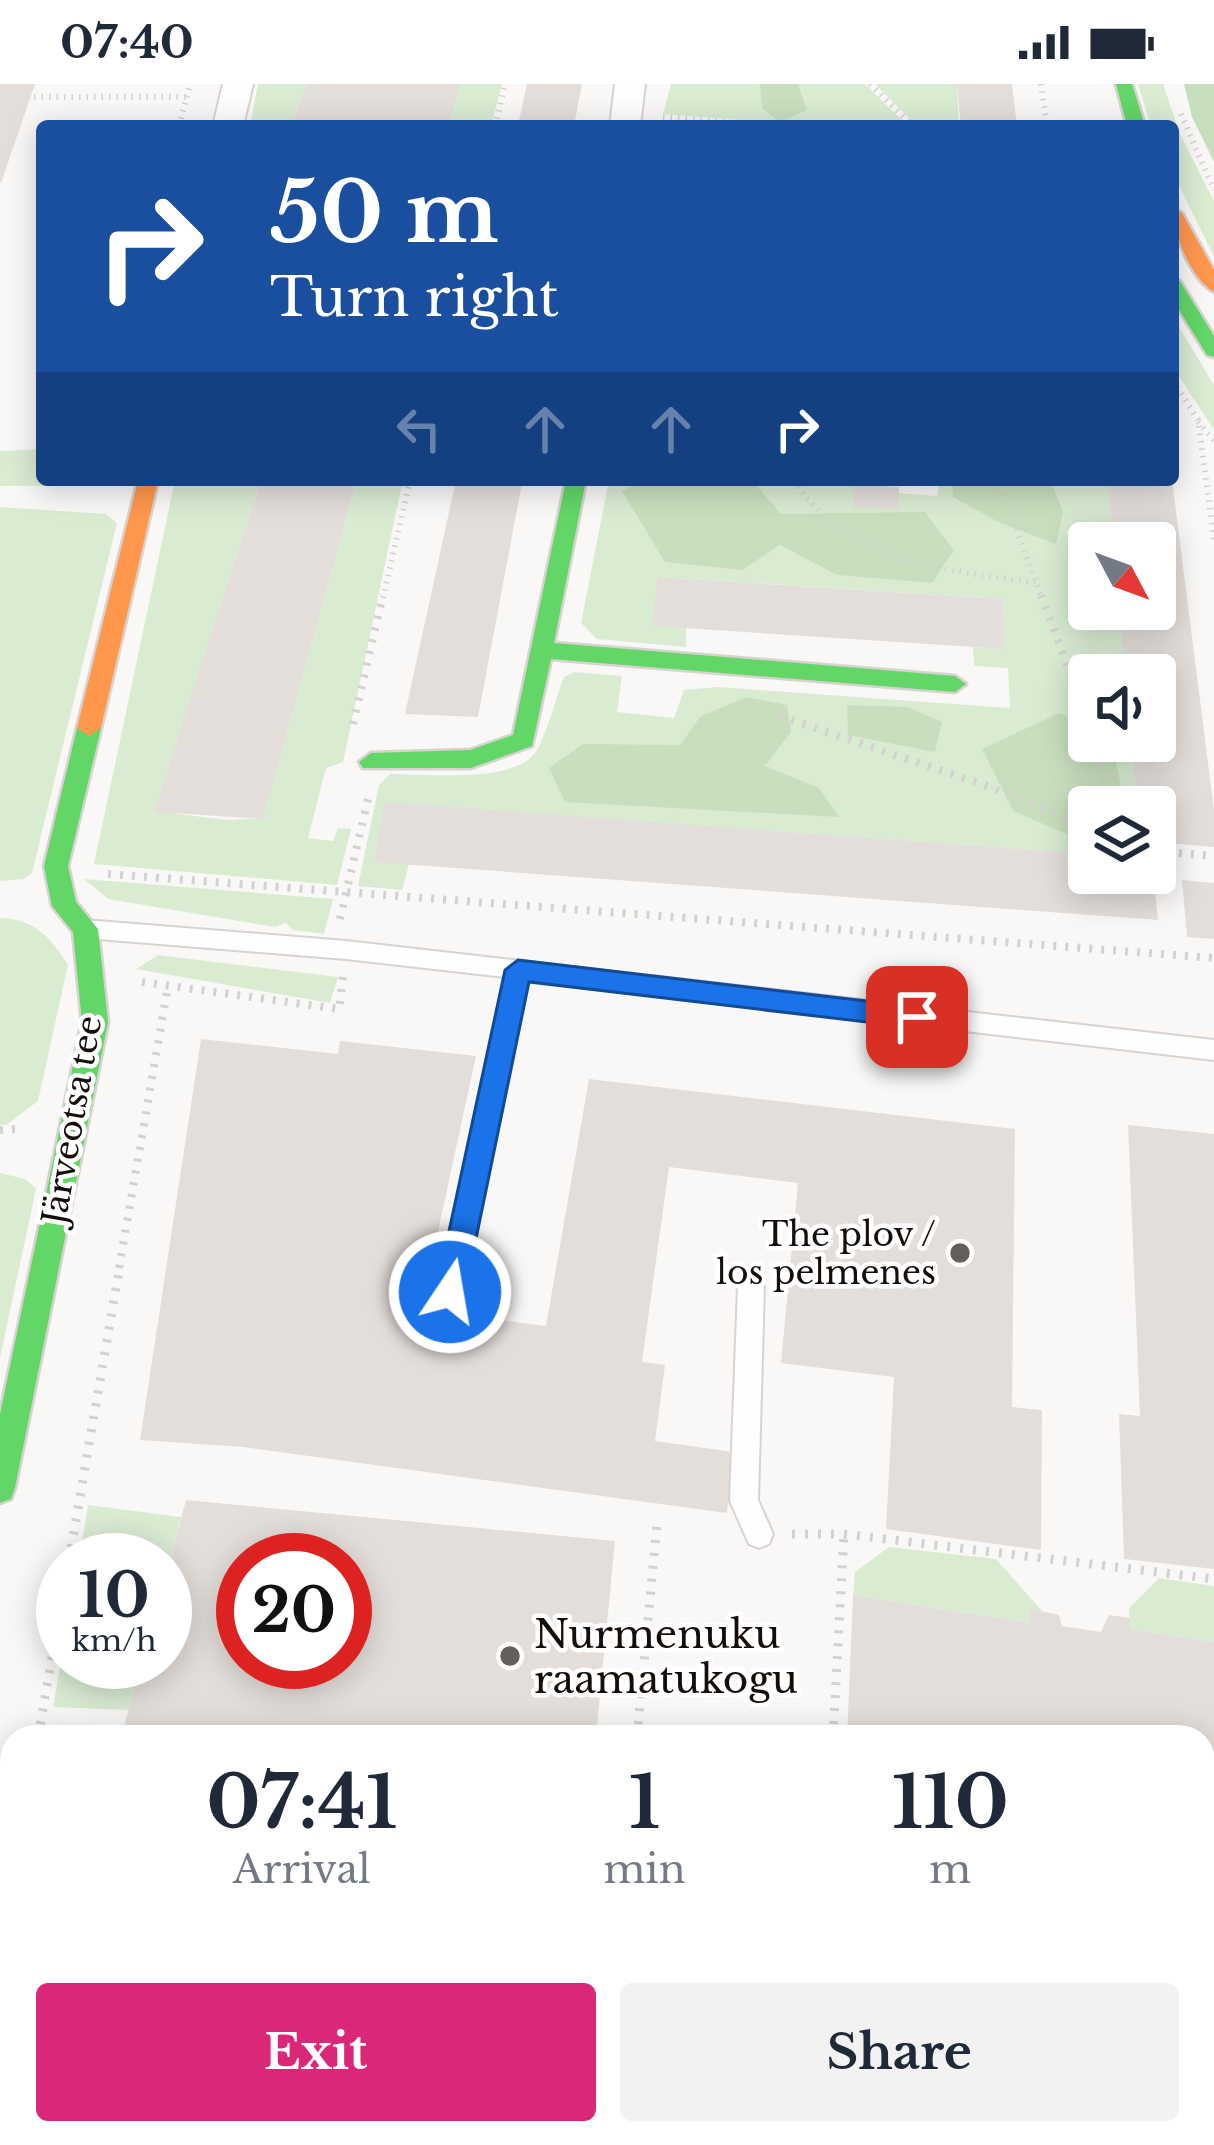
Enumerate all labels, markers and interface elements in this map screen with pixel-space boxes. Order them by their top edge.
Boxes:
text: 07:40 [60,14,194,70]
text: 50 m [270,161,499,265]
icon: right [72,168,228,324]
text: Turn right [270,264,559,331]
icon: left [386,396,452,462]
icon: ahead [512,396,578,462]
icon: ahead [638,396,704,462]
icon: right [764,396,830,462]
north arrow [1068,522,1176,630]
map controls [1068,522,1176,894]
button: sound [1068,654,1176,762]
button: layers [1068,786,1176,894]
pin [866,966,968,1068]
icon: arrive [884,984,950,1050]
street label: Järveotsa tee [33,1013,111,1231]
place label: The plov / los pelmenes [716,1214,936,1293]
position arrow [387,1229,513,1355]
marker: The plov / los pelmenes [947,1240,973,1266]
speed limit sign: 20 [216,1533,372,1689]
text: 10 [78,1559,150,1633]
place label: Nurmenuku raamatukogu [534,1610,798,1704]
text: km/h [71,1622,157,1659]
marker: Nurmenuku raamatukogu [497,1643,523,1669]
text: 07:41 [206,1758,397,1847]
text: 1 [629,1758,660,1847]
text: 110 [892,1758,1009,1847]
text: Arrival [233,1845,371,1894]
text: min [603,1845,686,1894]
text: m [929,1845,971,1894]
button: Exit [36,1983,596,2121]
button: Share [620,1983,1179,2121]

